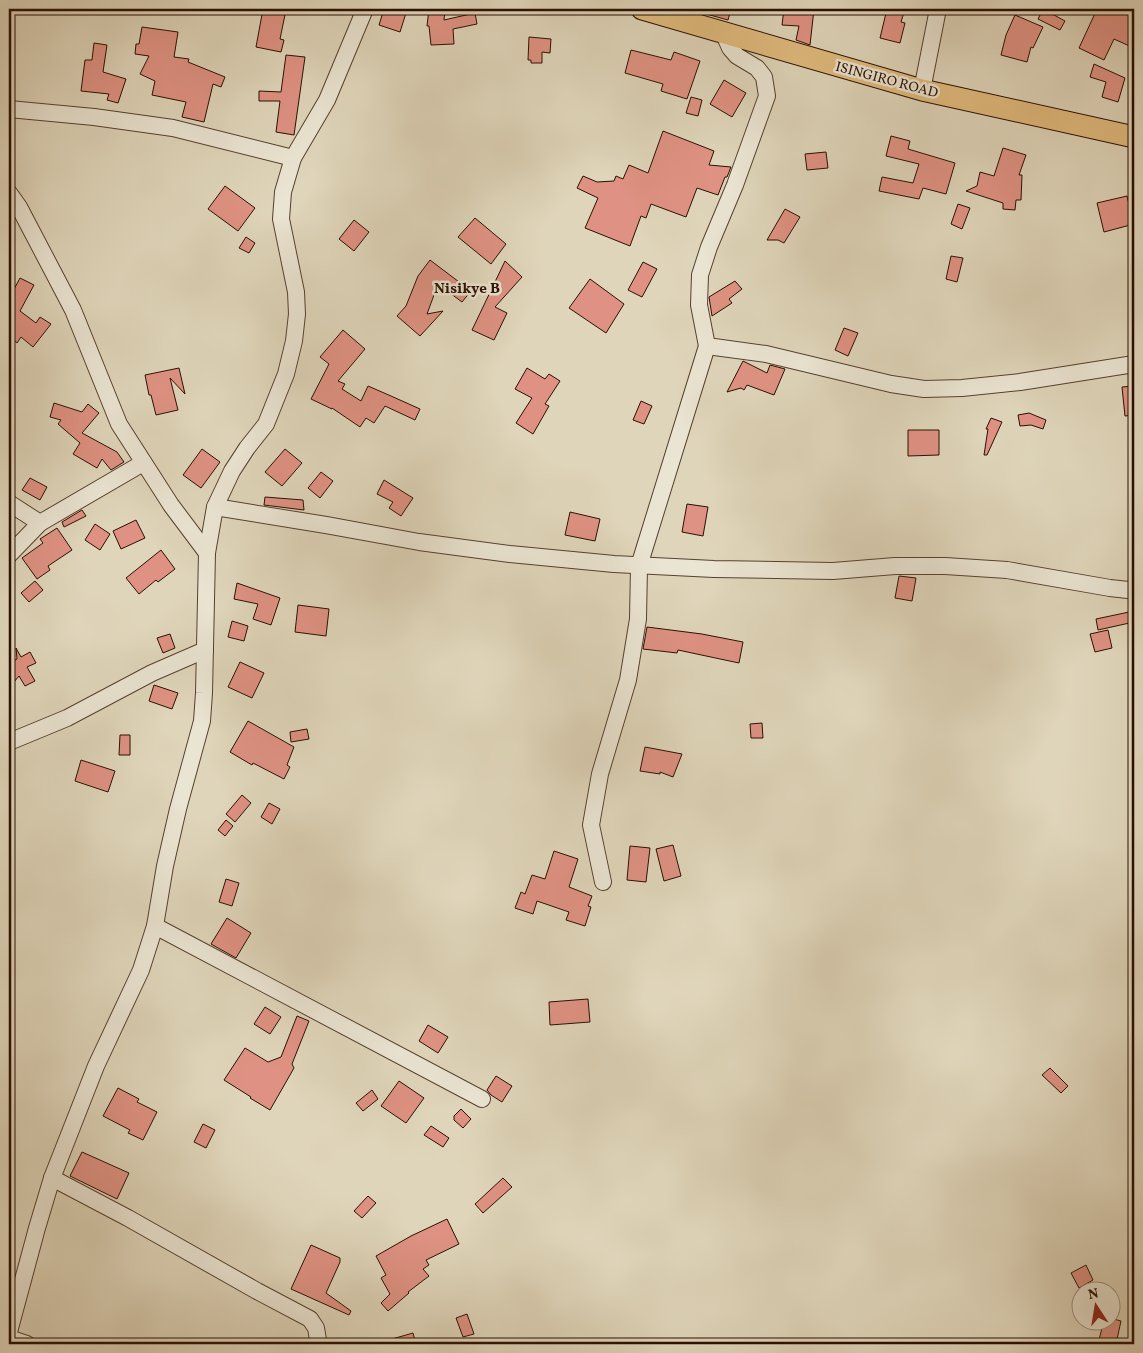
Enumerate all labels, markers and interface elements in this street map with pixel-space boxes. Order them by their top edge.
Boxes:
street label: ISINGIRO ROAD [833,58,940,103]
district label: Nisikye B [434,279,500,300]
north arrow [1070,1280,1120,1330]
text: N [1087,1284,1101,1305]

